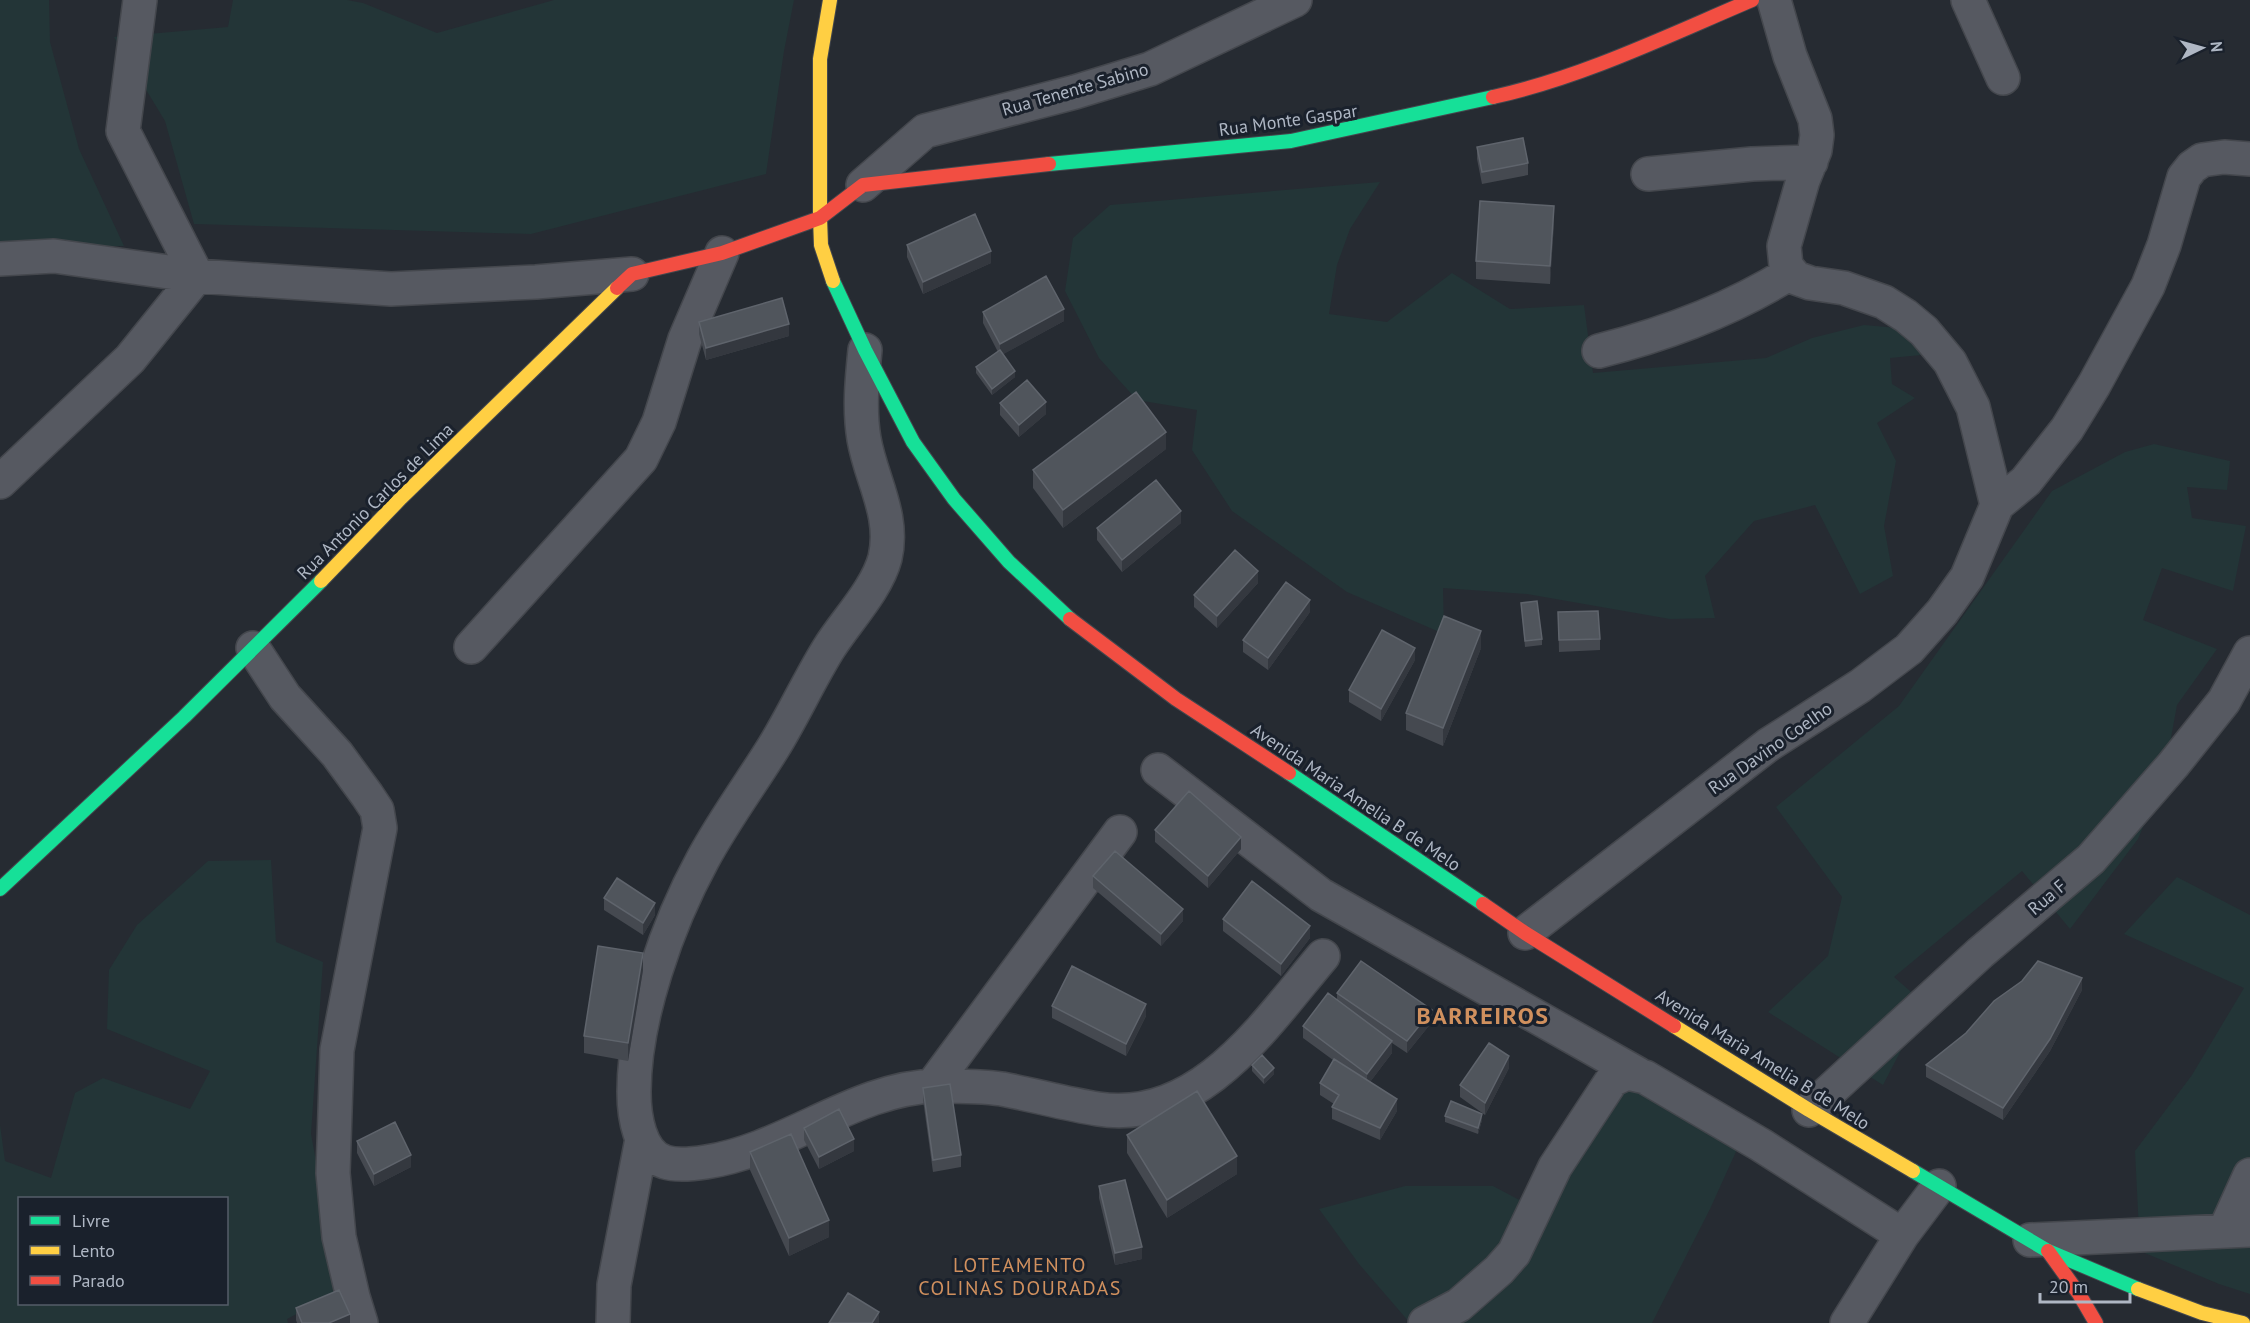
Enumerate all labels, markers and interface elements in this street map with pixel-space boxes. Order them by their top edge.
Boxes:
north arrow [2172,18,2232,78]
text: N [2207,41,2227,53]
street label: Rua Tenente Sabino [999,57,1151,121]
street label: Rua Monte Gaspar [1217,99,1359,141]
street label: Rua Antonio Carlos de Lima [292,418,458,584]
street label: Rua Davino Coelho [1704,697,1836,799]
street label: Avenida Maria Amelia B de Melo [1247,718,1465,876]
street label: Rua F [2023,874,2071,920]
street label: Avenida Maria Amelia B de Melo [1652,983,1874,1135]
district label: BARREIROS [1417,1000,1549,1031]
legend [18,1197,228,1305]
text: Livre [72,1209,110,1232]
text: Lento [72,1239,115,1262]
district label: LOTEAMENTO COLINAS DOURADAS [918,1252,1122,1301]
scale bar [2040,1266,2130,1304]
text: Parado [72,1269,125,1292]
text: 20 m [2049,1275,2088,1298]

